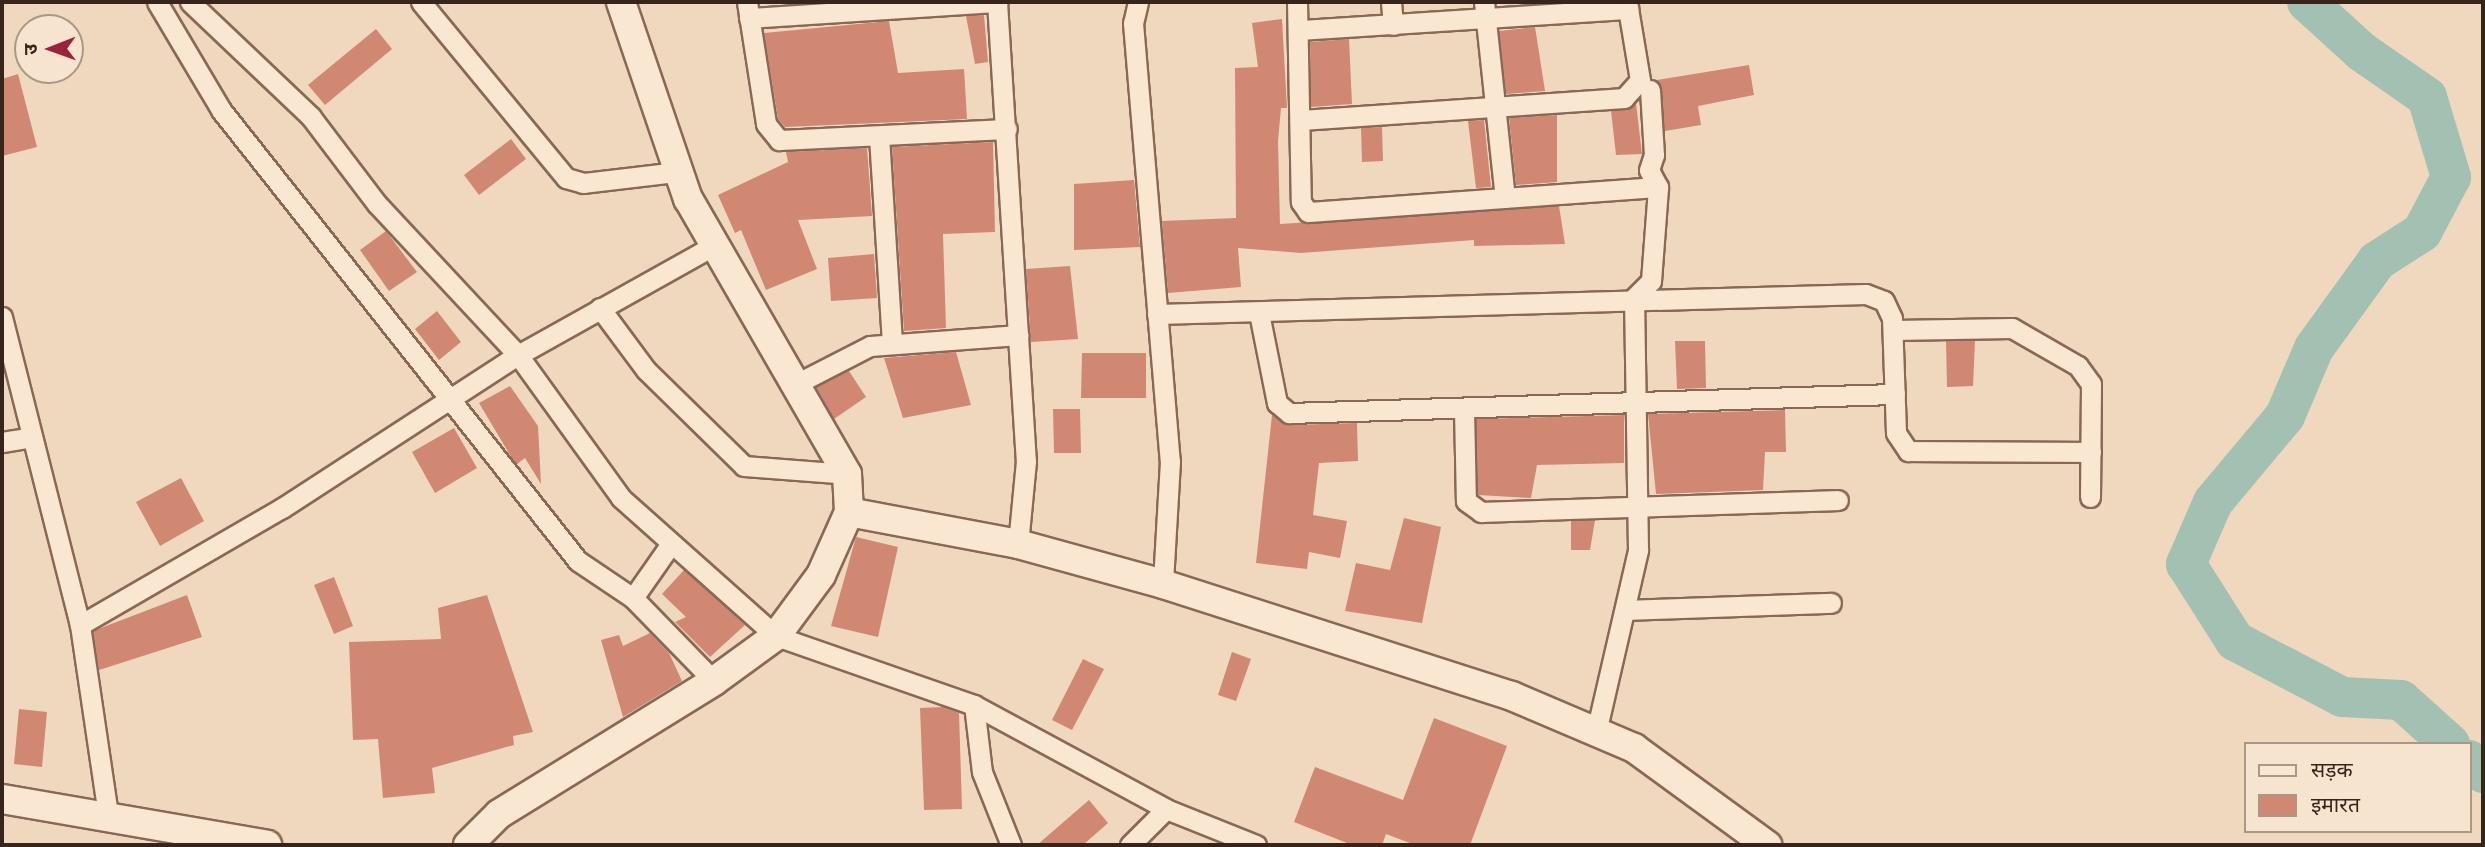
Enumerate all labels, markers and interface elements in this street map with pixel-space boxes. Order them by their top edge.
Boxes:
north arrow [14,14,84,84]
text: उ [17,44,43,55]
legend [2244,742,2471,833]
text: सड़क [2311,755,2353,783]
text: इमारत [2311,790,2360,818]

